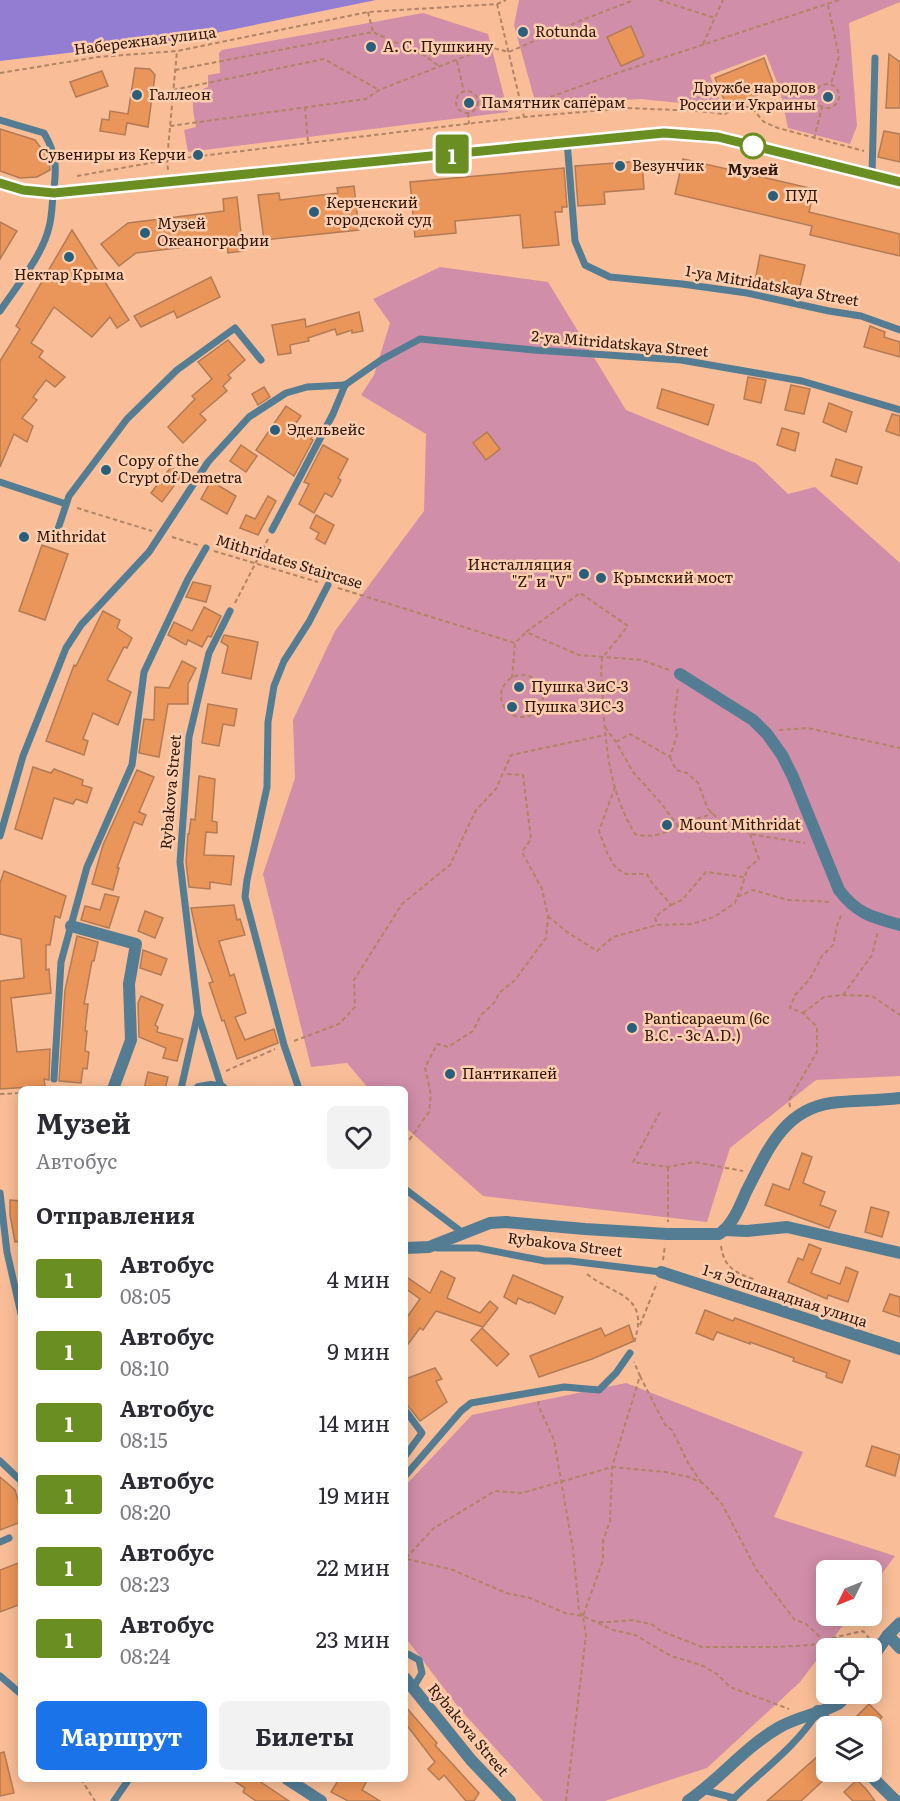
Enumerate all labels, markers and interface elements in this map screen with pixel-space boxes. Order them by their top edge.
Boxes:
street label: Набережная улица [72,19,218,60]
place label: Rotunda [535,19,597,42]
marker: Rotunda [516,25,530,39]
place label: А. С. Пушкину [383,34,494,57]
marker: А. С. Пушкину [364,40,378,54]
place label: Дружбе народов России и Украины [679,75,816,115]
place label: Галлеон [149,82,211,105]
marker: Галлеон [130,88,144,102]
place label: Памятник сапёрам [481,90,626,113]
marker: Дружбе народов России и Украины [821,90,835,104]
marker: Памятник сапёрам [462,96,476,110]
marker: Музей [740,133,766,159]
line badge: 1 [432,134,472,174]
text: 1 [448,139,456,170]
place label: Сувениры из Керчи [38,142,186,165]
marker: Сувениры из Керчи [191,148,205,162]
place label: Везунчик [632,153,704,176]
place label: Музей [728,157,779,180]
marker: Везунчик [613,159,627,173]
place label: ПУД [785,183,818,206]
marker: ПУД [766,189,780,203]
place label: Керченский городской суд [326,190,432,230]
marker: Керченский городской суд [307,205,321,219]
place label: Музей Океанографии [157,211,269,251]
marker: Музей Океанографии [138,226,152,240]
marker: Нектар Крыма [62,250,76,264]
street label: 1-ya Mitridatskaya Street [684,258,861,311]
place label: Нектар Крыма [14,262,125,285]
street label: 2-ya Mitridatskaya Street [531,323,710,362]
place label: Эдельвейс [287,417,365,440]
marker: Эдельвейс [268,423,282,437]
place label: Copy of the Crypt of Demetra [118,448,243,488]
marker: Copy of the Crypt of Demetra [99,463,113,477]
place label: Mithridat [36,524,106,547]
street label: Mithridates Staircase [213,527,366,594]
marker: Mithridat [17,530,31,544]
place label: Инсталляция "Z" и "V" [468,552,572,592]
place label: Крымский мост [613,565,733,588]
marker: Инсталляция "Z" и "V" [577,567,591,581]
marker: Крымский мост [594,571,608,585]
place label: Пушка ЗиС-3 [531,674,629,697]
marker: Пушка ЗиС-3 [512,680,526,694]
place label: Пушка ЗИС-3 [524,694,624,717]
marker: Пушка ЗИС-3 [505,700,519,714]
street label: Rybakova Street [153,733,186,850]
place label: Mount Mithridat [679,812,801,835]
marker: Mount Mithridat [660,818,674,832]
place label: Panticapaeum (6c B.C. - 3c A.D.) [644,1006,770,1046]
marker: Panticapaeum (6c B.C. - 3c A.D.) [625,1021,639,1035]
place label: Пантикапей [462,1061,557,1084]
marker: Пантикапей [443,1067,457,1081]
text: Музей [36,1101,131,1143]
button: heart [327,1106,390,1169]
text: Автобус [36,1145,117,1175]
text: Отправления [36,1198,195,1231]
street label: Rybakova Street [506,1225,624,1262]
text: Автобус [120,1247,214,1280]
street label: 1-я Эспланадная улица [700,1257,872,1332]
text: 4 мин [327,1262,390,1295]
text: 1 [65,1263,73,1294]
text: 08:05 [120,1280,171,1310]
text: Автобус [120,1319,214,1352]
text: 9 мин [327,1334,390,1367]
text: 1 [65,1335,73,1366]
text: 08:10 [120,1352,169,1382]
text: Автобус [120,1391,214,1424]
text: 14 мин [319,1406,390,1439]
text: 1 [65,1407,73,1438]
text: 08:15 [120,1424,168,1454]
text: Автобус [120,1463,214,1496]
text: 19 мин [318,1478,390,1511]
text: 1 [65,1479,73,1510]
text: 08:20 [120,1496,171,1526]
text: Автобус [120,1535,214,1568]
text: 22 мин [316,1550,390,1583]
text: 1 [65,1551,73,1582]
north arrow [816,1560,882,1626]
map controls [816,1560,882,1782]
text: 08:23 [120,1568,170,1598]
text: Автобус [120,1607,214,1640]
text: 23 мин [316,1622,390,1655]
text: 1 [65,1623,73,1654]
button: locate [816,1638,882,1704]
text: 08:24 [120,1640,170,1670]
street label: Rybakova Street [423,1677,515,1781]
button: Маршрут [36,1701,207,1770]
button: Билеты [219,1701,390,1770]
button: layers [816,1716,882,1782]

